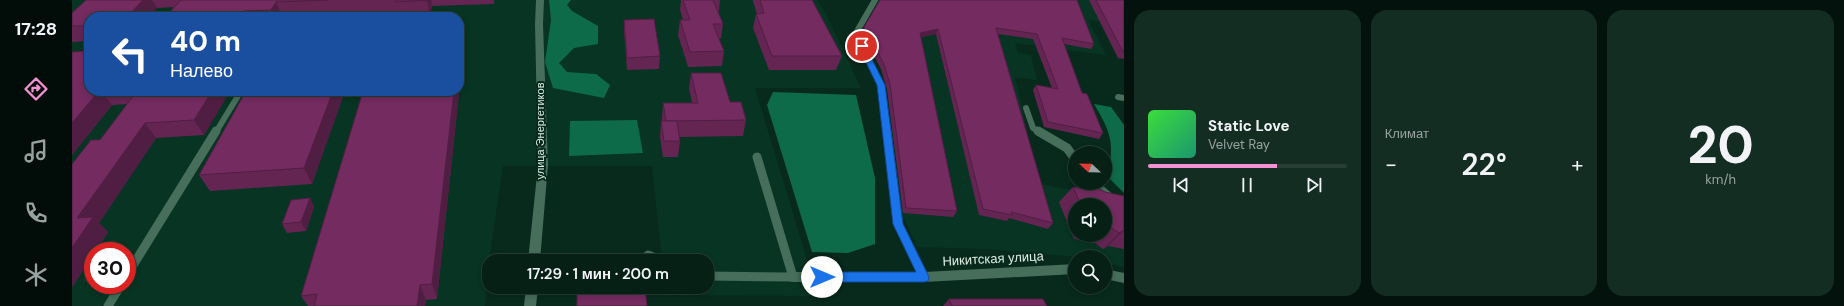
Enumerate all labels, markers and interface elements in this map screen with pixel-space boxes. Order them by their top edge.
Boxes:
text: 17:28 [15,17,57,41]
text: 40 m [170,23,241,60]
icon: left [104,28,156,80]
pin [845,29,879,63]
icon: arrive [851,35,873,57]
text: Налево [170,59,233,83]
icon: directions [22,75,50,103]
street label: улица Энергетиков [533,82,547,180]
text: 20 [1687,111,1754,179]
text: Static Love [1208,116,1289,136]
text: Климат [1385,125,1429,142]
text: Velvet Ray [1208,136,1270,153]
icon: music [22,137,50,165]
text: 22° [1461,145,1507,184]
north arrow [1068,146,1112,190]
map controls [1068,146,1112,294]
text: − [1385,150,1397,179]
text: + [1571,150,1583,179]
text: km/h [1705,171,1736,188]
icon: previous [1170,174,1192,196]
icon: pause [1236,174,1258,196]
icon: next [1303,174,1325,196]
button: sound [1068,198,1112,242]
icon: phone [22,199,50,227]
speed limit sign: 30 [84,242,136,294]
street label: Никитская улица [942,247,1045,270]
button: search [1068,250,1112,294]
position arrow [801,256,843,298]
icon: climate [22,261,50,289]
text: 17:29 · 1 мин · 200 m [527,264,669,284]

